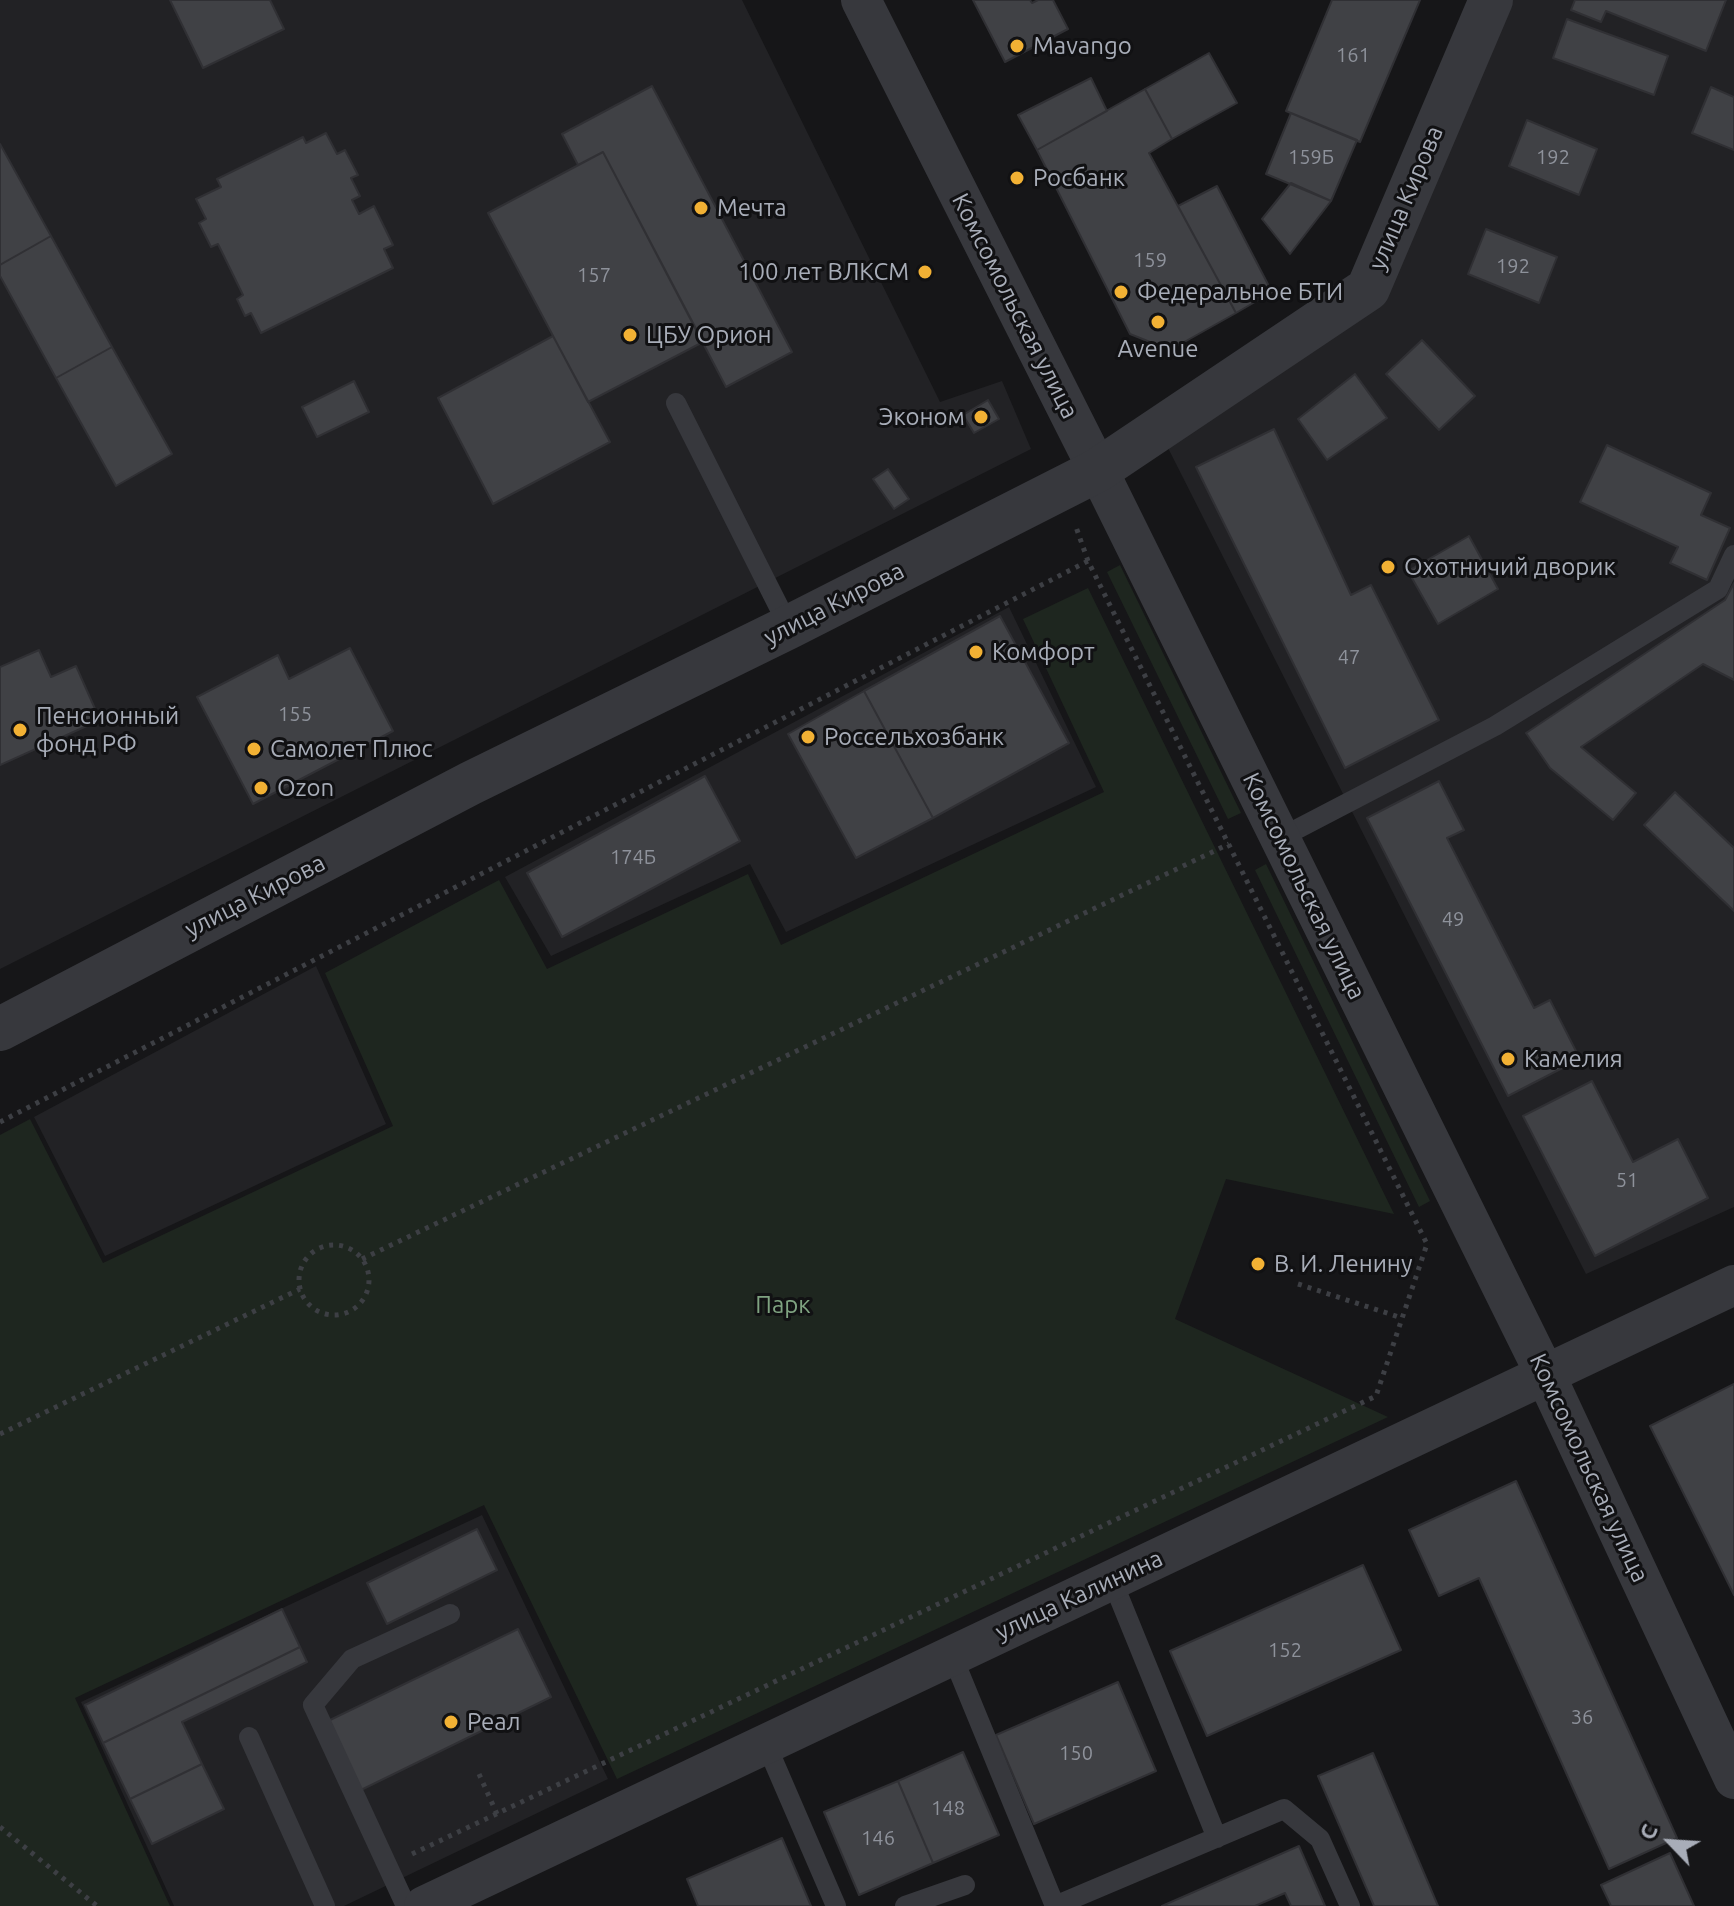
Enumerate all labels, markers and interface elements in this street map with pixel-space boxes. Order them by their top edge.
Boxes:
place label: Mavango [1033,32,1132,60]
marker: Mavango [1008,37,1026,55]
house number: 161 [1336,43,1370,67]
street label: улица Кирова [1363,122,1449,274]
house number: 159Б [1288,145,1334,169]
house number: 192 [1536,145,1570,169]
place label: Росбанк [1033,164,1125,192]
marker: Росбанк [1008,169,1026,187]
street label: Комсомольская улица [946,189,1084,423]
place label: Мечта [717,194,787,222]
marker: Мечта [692,199,710,217]
house number: 159 [1133,248,1167,272]
house number: 192 [1496,254,1530,278]
place label: 100 лет ВЛКСМ [738,258,909,286]
house number: 157 [577,263,611,287]
marker: 100 лет ВЛКСМ [916,263,934,281]
place label: Федеральное БТИ [1137,278,1343,306]
marker: Федеральное БТИ [1112,283,1130,301]
marker: Avenue [1149,313,1167,331]
place label: ЦБУ Орион [646,321,771,349]
marker: ЦБУ Орион [621,326,639,344]
place label: Avenue [1118,335,1198,363]
place label: Эконом [879,403,965,431]
marker: Эконом [972,408,990,426]
place label: Охотничий дворик [1404,553,1616,581]
street label: улица Кирова [759,556,909,652]
marker: Охотничий дворик [1379,558,1397,576]
place label: Комфорт [992,638,1095,666]
marker: Комфорт [967,643,985,661]
house number: 47 [1338,645,1360,669]
place label: Пенсионный фонд РФ [36,702,179,758]
house number: 155 [278,702,312,726]
marker: Пенсионный фонд РФ [11,721,29,739]
place label: Россельхозбанк [824,723,1004,751]
marker: Россельхозбанк [799,728,817,746]
place label: Самолет Плюс [270,735,433,763]
marker: Самолет Плюс [245,740,263,758]
street label: Комсомольская улица [1237,768,1371,1004]
place label: Ozon [277,774,334,802]
marker: Ozon [252,779,270,797]
house number: 174Б [610,845,656,869]
street label: улица Кирова [180,848,330,944]
house number: 49 [1442,907,1464,931]
place label: Камелия [1524,1045,1623,1073]
marker: Камелия [1499,1050,1517,1068]
house number: 51 [1616,1168,1638,1192]
place label: В. И. Ленину [1274,1250,1412,1278]
marker: В. И. Ленину [1249,1255,1267,1273]
park label: Парк [755,1291,811,1319]
street label: Комсомольская улица [1523,1349,1655,1587]
street label: улица Калинина [991,1544,1167,1646]
house number: 152 [1268,1638,1302,1662]
house number: 36 [1571,1705,1593,1729]
place label: Реал [467,1708,521,1736]
marker: Реал [442,1713,460,1731]
house number: 150 [1059,1741,1093,1765]
house number: 148 [931,1796,965,1820]
north arrow [1630,1802,1710,1882]
text: С [1633,1820,1662,1843]
house number: 146 [861,1826,895,1850]

